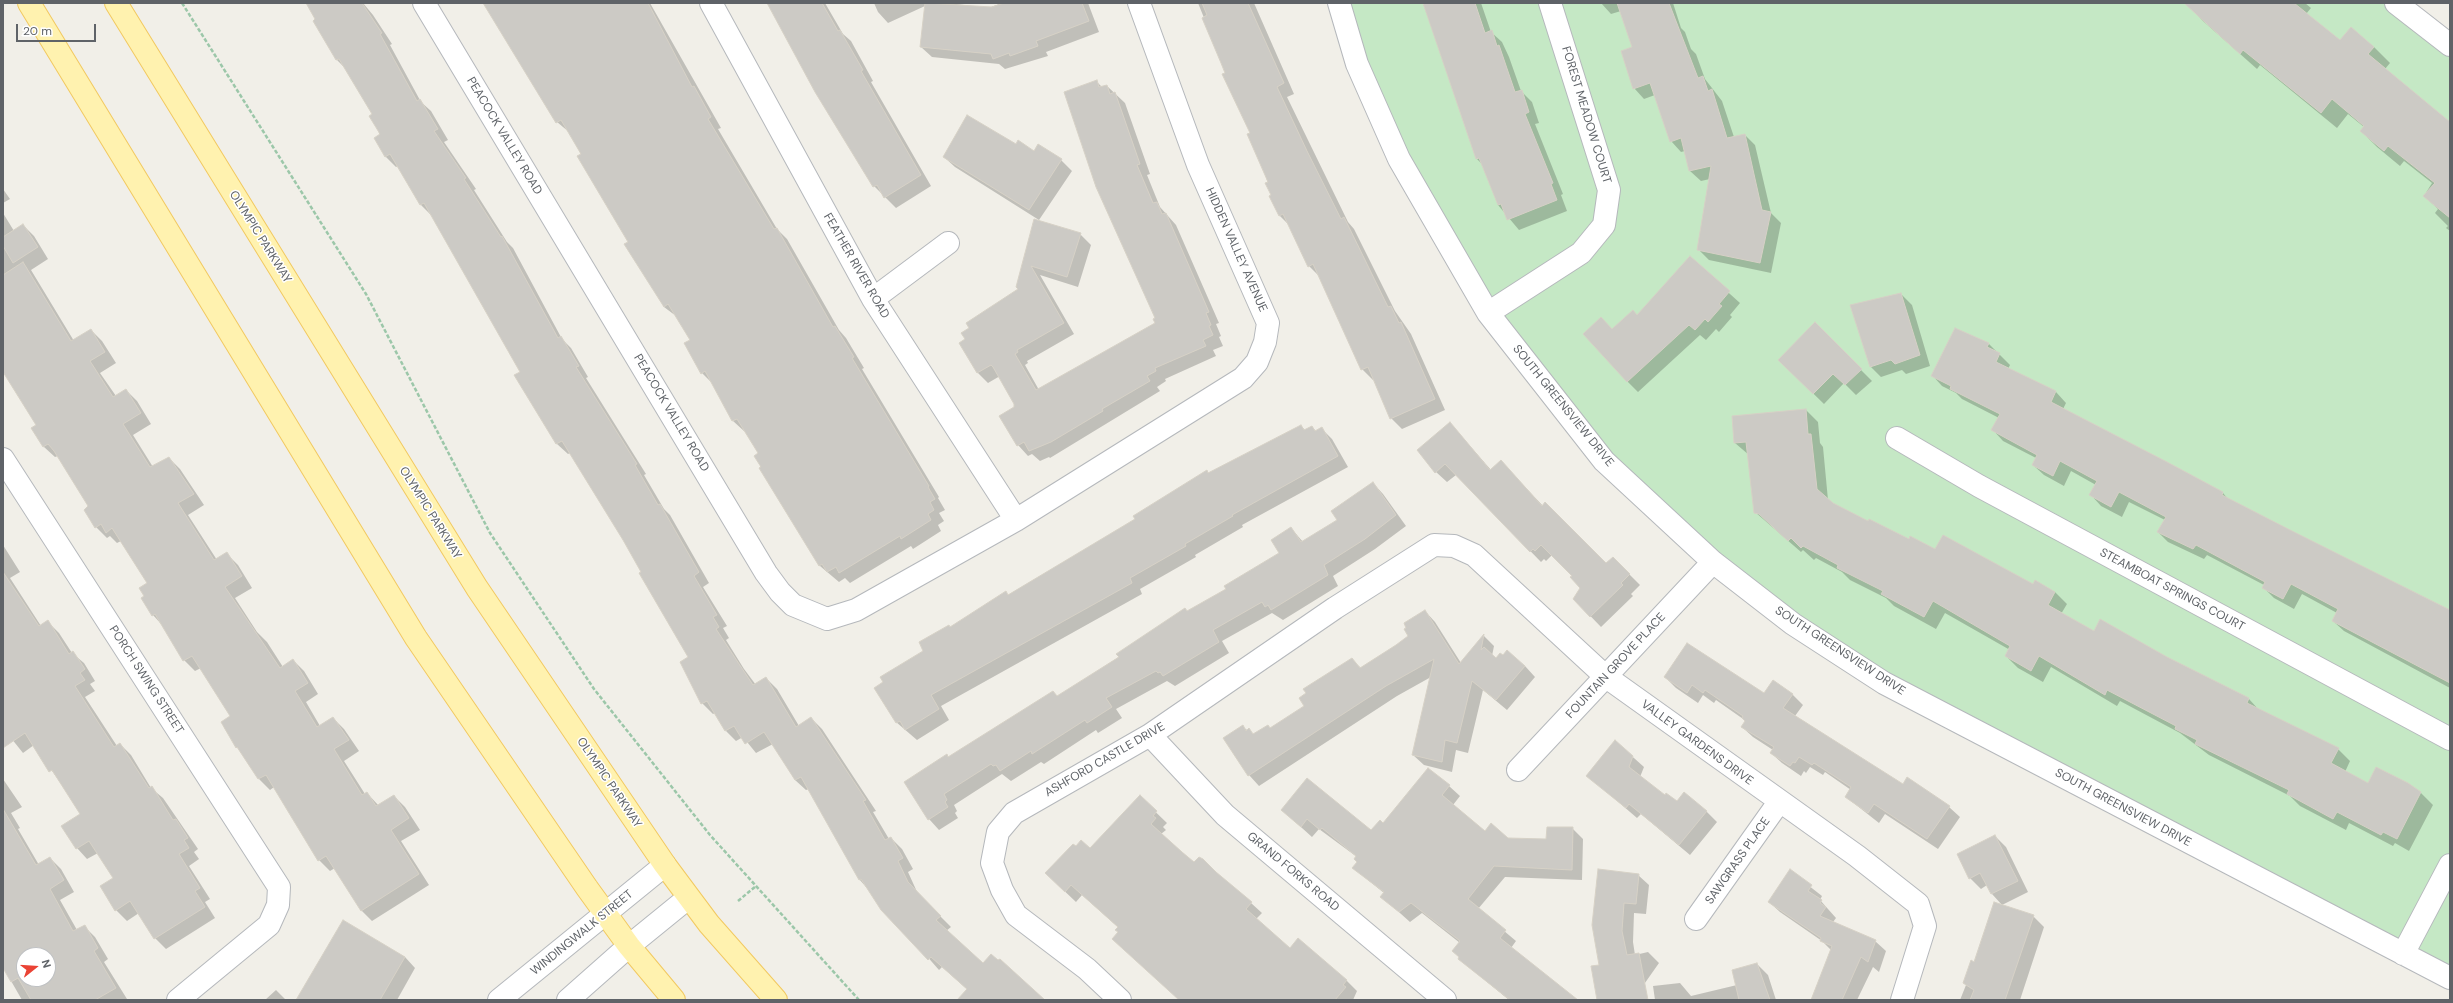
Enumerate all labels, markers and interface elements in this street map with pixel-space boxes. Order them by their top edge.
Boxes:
scale bar [18,16,98,42]
text: 20 m [23,23,52,39]
street label: FOREST MEADOW COURT [1558,45,1614,185]
street label: PEACOCK VALLEY ROAD [463,75,545,197]
street label: HIDDEN VALLEY AVENUE [1202,186,1270,314]
street label: OLYMPIC PARKWAY [226,188,294,286]
street label: FEATHER RIVER ROAD [820,211,892,321]
street label: SOUTH GREENSVIEW DRIVE [1509,342,1617,470]
street label: PEACOCK VALLEY ROAD [630,352,712,474]
street label: OLYMPIC PARKWAY [396,464,464,562]
street label: STEAMBOAT SPRINGS COURT [2097,546,2247,634]
street label: SOUTH GREENSVIEW DRIVE [1772,603,1908,699]
street label: FOUNTAIN GROVE PLACE [1563,610,1669,722]
street label: PORCH SWING STREET [106,623,186,737]
street label: VALLEY GARDENS DRIVE [1638,697,1756,789]
street label: ASHFORD CASTLE DRIVE [1042,720,1168,800]
street label: OLYMPIC PARKWAY [573,735,645,831]
street label: SOUTH GREENSVIEW DRIVE [2052,766,2194,850]
street label: SAWGRASS PLACE [1703,815,1773,907]
street label: GRAND FORKS ROAD [1244,829,1342,915]
street label: WINDINGWALK STREET [528,887,636,979]
north arrow [16,947,56,987]
text: N [39,958,54,970]

